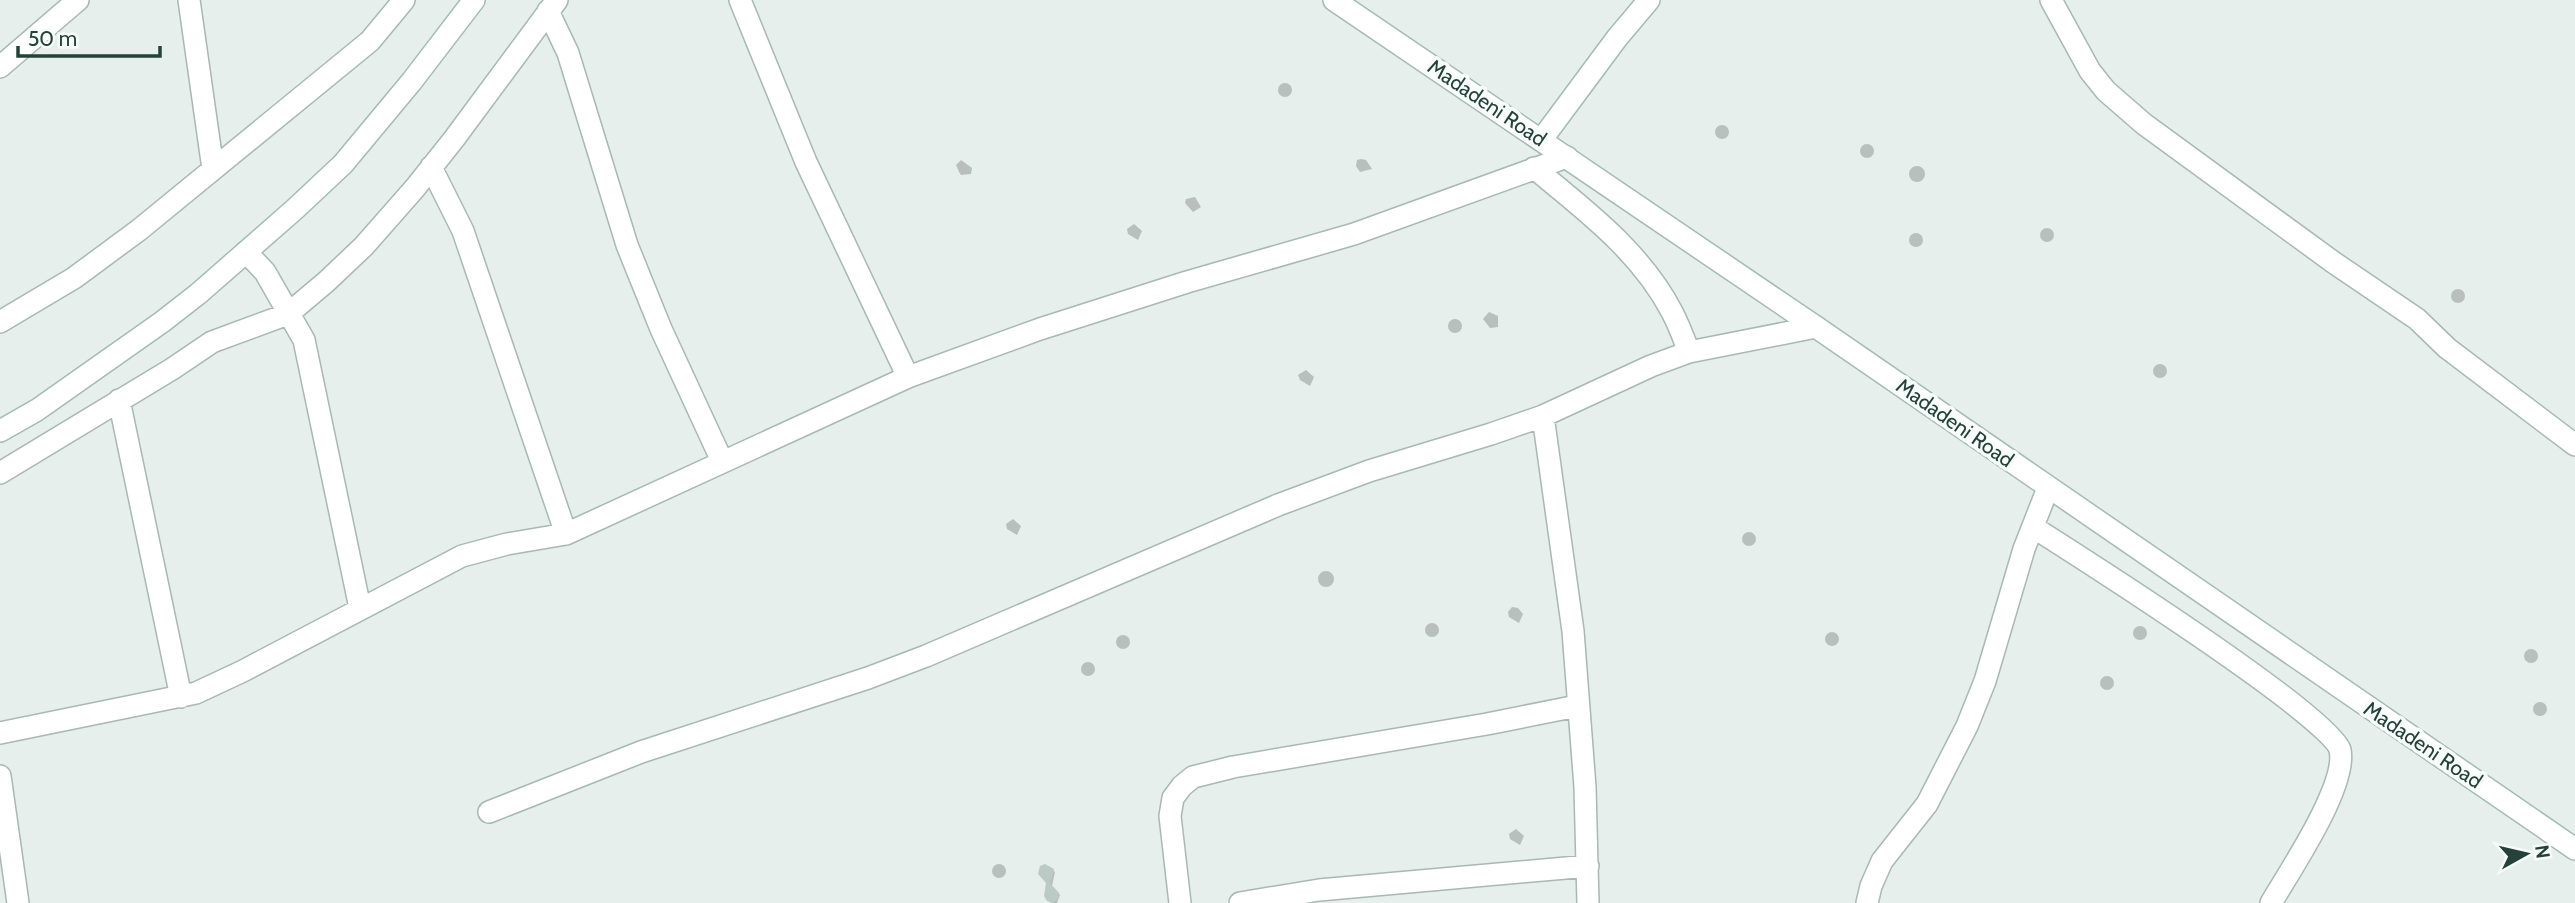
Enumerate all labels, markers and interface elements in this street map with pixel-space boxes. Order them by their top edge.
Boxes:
scale bar [18,14,159,58]
text: 50 m [28,26,77,51]
street label: Madadeni Road [1423,54,1551,151]
street label: Madadeni Road [1892,373,2019,472]
street label: Madadeni Road [2359,696,2487,793]
north arrow [2491,819,2561,889]
text: N [2530,843,2555,860]

